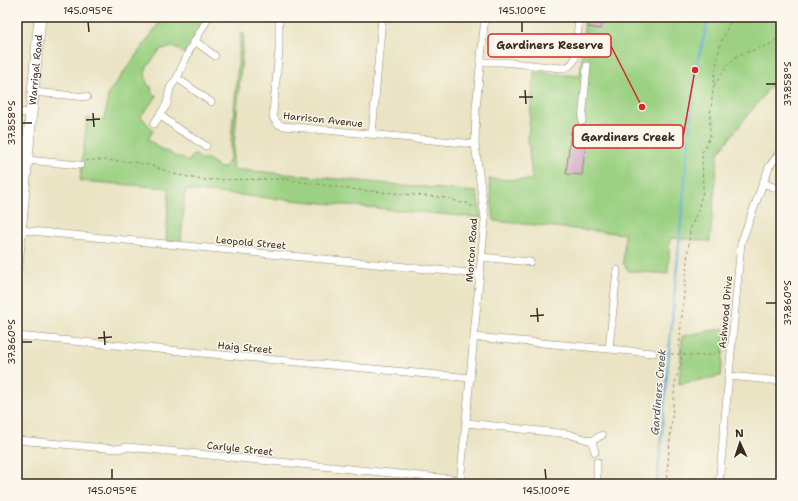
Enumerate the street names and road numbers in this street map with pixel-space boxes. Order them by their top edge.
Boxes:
street label: Warrigal Road [26,33,45,106]
street label: Harrison Avenue [282,109,364,130]
street label: Morton Road [463,217,480,283]
street label: Leopold Street [215,233,287,252]
street label: Ashwood Drive [716,275,735,349]
street label: Haig Street [217,339,273,356]
street label: Carlyle Street [206,439,274,458]

